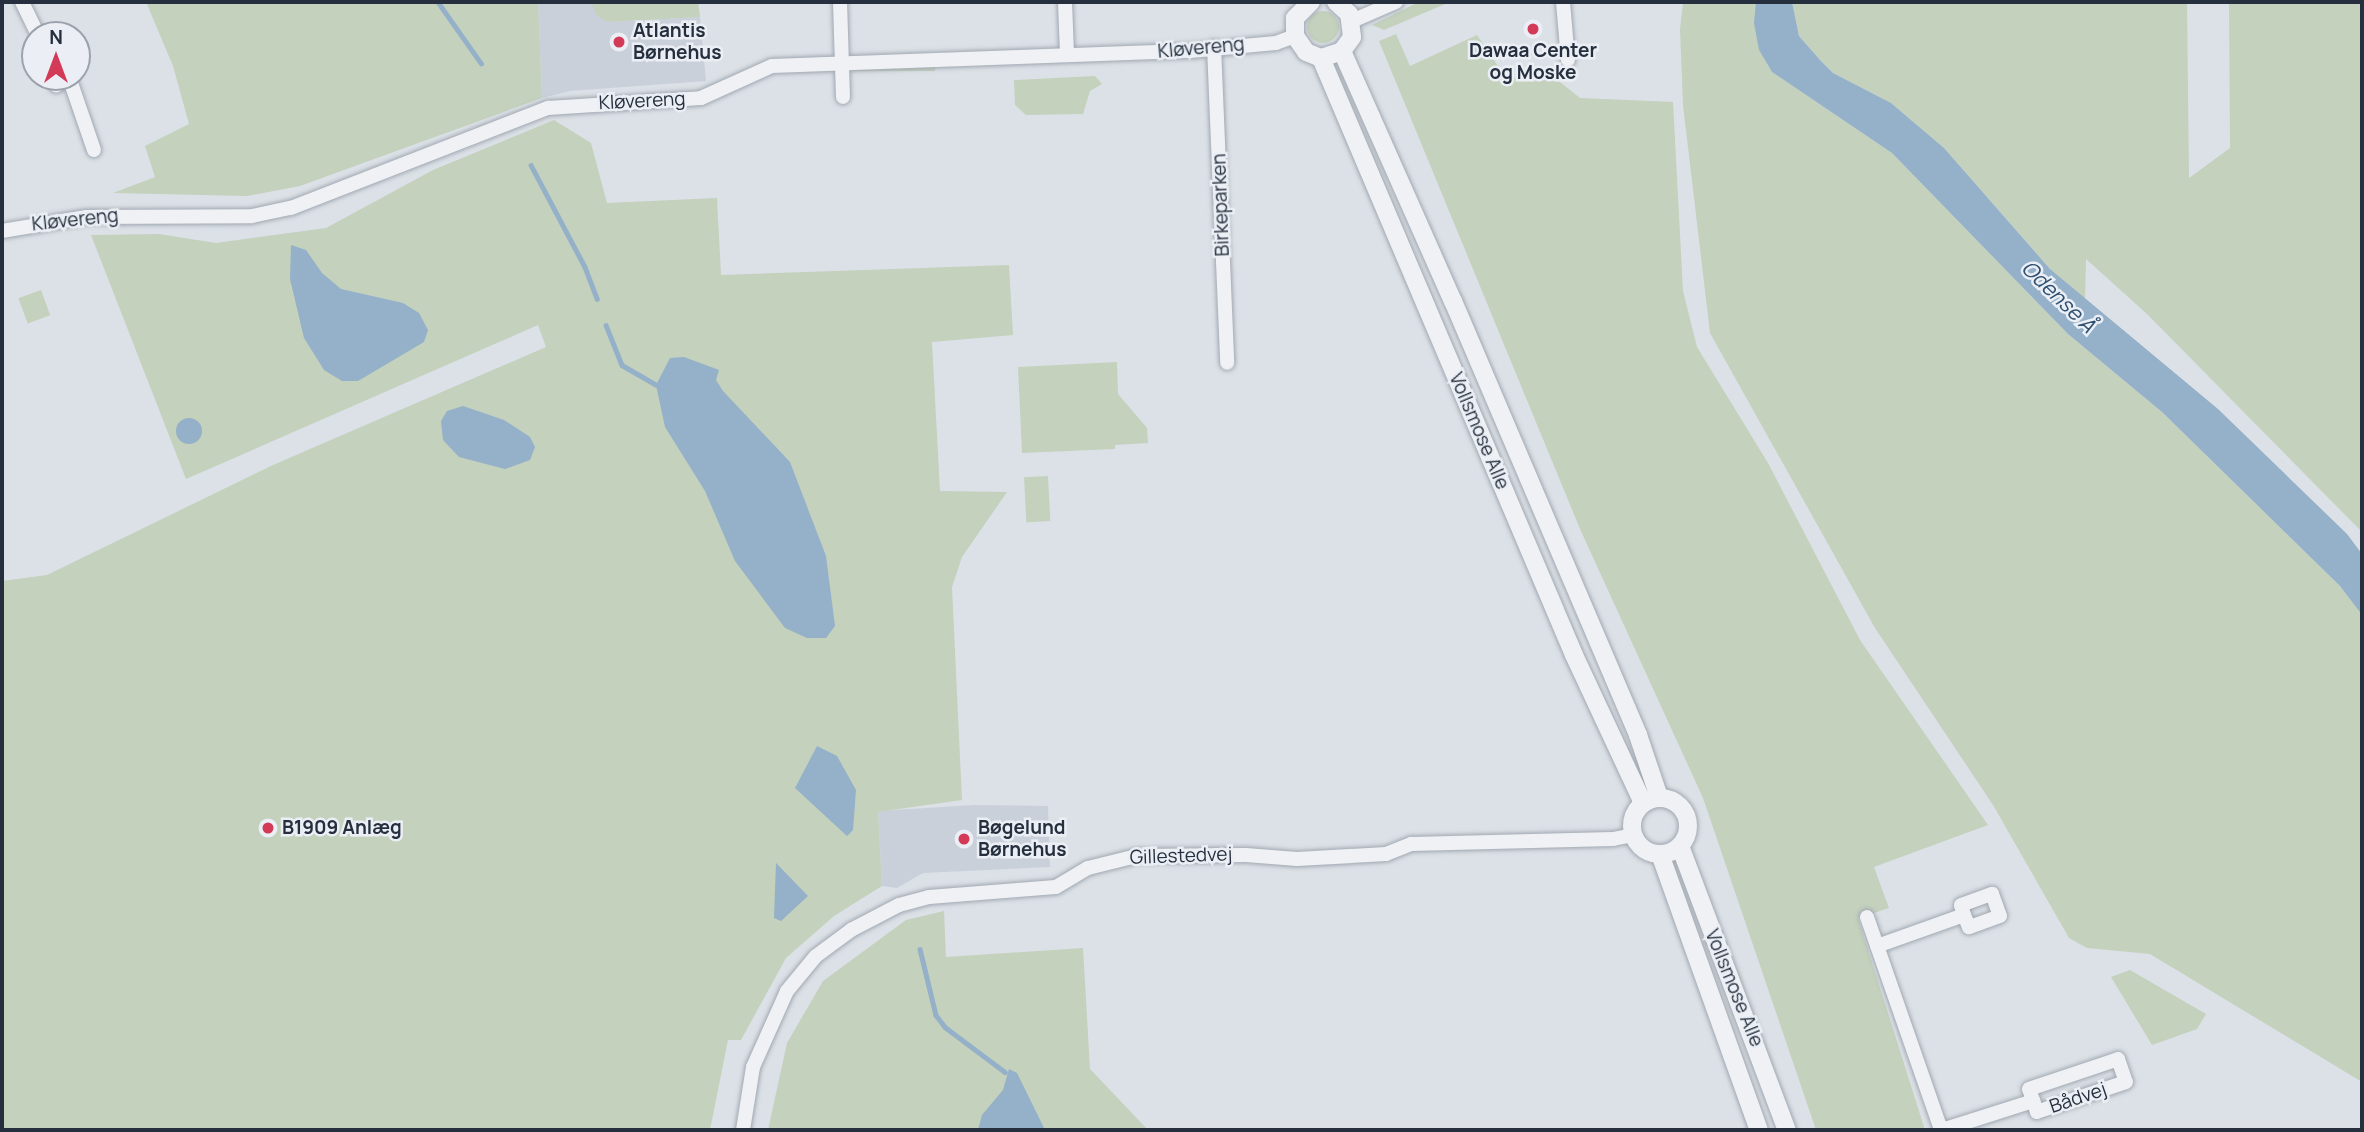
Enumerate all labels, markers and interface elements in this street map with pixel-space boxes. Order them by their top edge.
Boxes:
place label: Atlantis Børnehus [633,20,722,64]
north arrow [21,21,91,91]
marker: Dawaa Center og Moske [1525,21,1541,37]
text: N [49,24,63,50]
street label: Kløvereng [1157,33,1245,63]
marker: Atlantis Børnehus [611,34,627,50]
place label: Dawaa Center og Moske [1469,40,1597,84]
street label: Kløvereng [598,87,686,115]
street label: Birkeparken [1208,153,1234,257]
street label: Kløvereng [31,204,119,236]
water label: Odense Å [2017,255,2101,337]
street label: Vollsmose Alle [1444,369,1514,493]
place label: B1909 Anlæg [282,817,402,839]
place label: Bøgelund Børnehus [978,817,1067,861]
marker: B1909 Anlæg [260,820,276,836]
marker: Bøgelund Børnehus [956,831,972,847]
street label: Gillestedvej [1129,843,1233,869]
street label: Vollsmose Alle [1700,926,1768,1050]
street label: Bådvej [2047,1078,2109,1118]

